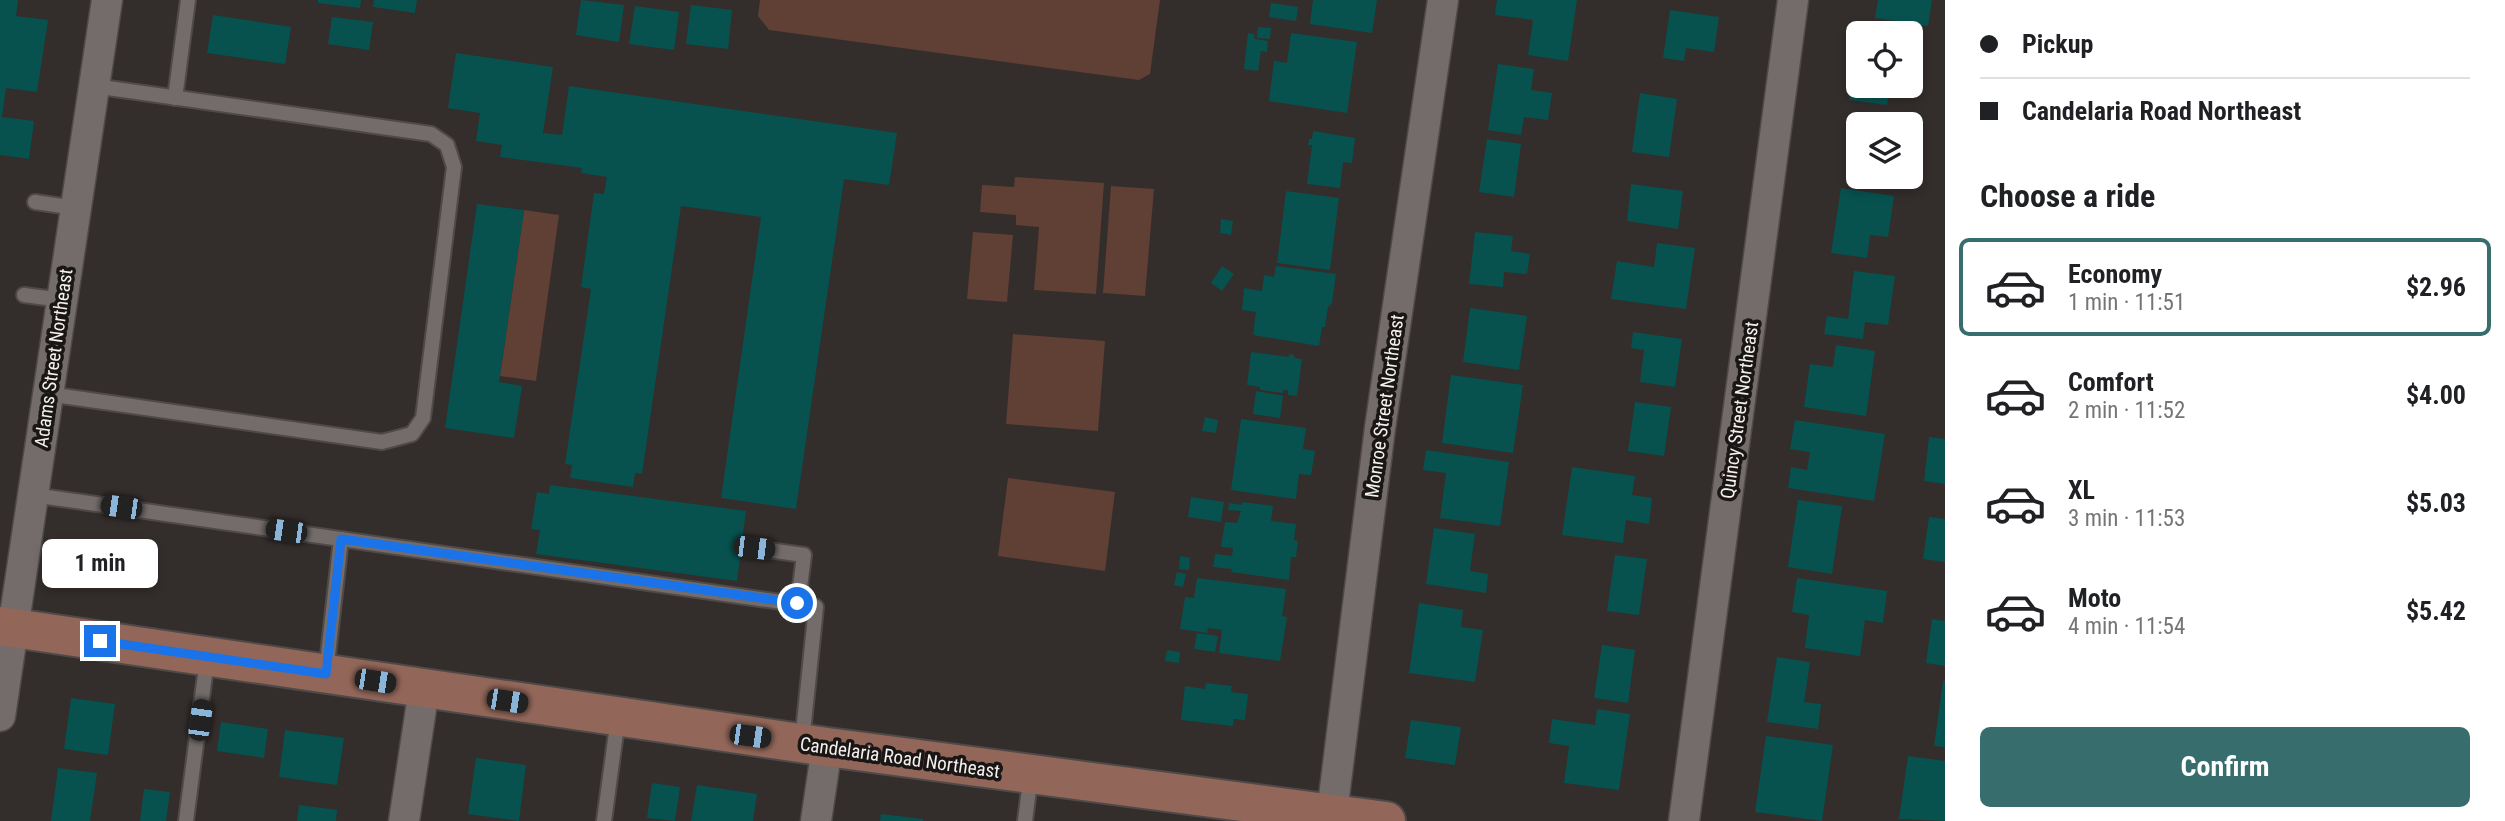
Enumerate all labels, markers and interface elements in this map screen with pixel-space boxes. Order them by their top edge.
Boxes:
map controls [1846,21,1923,189]
button: locate [1846,21,1923,98]
text: Pickup [2022,29,2093,59]
text: Candelaria Road Northeast [2022,96,2301,126]
button: layers [1846,112,1923,189]
text: Choose a ride [1980,177,2155,215]
icon: car [1984,256,2047,319]
text: Economy [2068,259,2162,289]
street label: Adams Street Northeast [30,267,77,449]
text: $2.96 [2406,272,2466,302]
text: 1 min · 11:51 [2068,289,2185,316]
street label: Monroe Street Northeast [1360,313,1409,499]
street label: Quincy Street Northeast [1716,320,1763,500]
icon: car [1984,364,2047,427]
text: Comfort [2068,367,2154,397]
text: $4.00 [2406,380,2466,410]
text: 2 min · 11:52 [2068,397,2185,424]
icon: car [1984,472,2047,535]
text: XL [2068,475,2095,505]
text: $5.03 [2406,488,2466,518]
car [99,494,144,520]
text: 3 min · 11:53 [2068,505,2185,532]
car [264,518,309,544]
car [732,535,777,561]
callout: 1 min [42,540,158,588]
text: 1 min [74,550,126,577]
icon: car [1984,580,2047,643]
text: Moto [2068,583,2121,613]
route start [781,587,813,619]
text: $5.42 [2406,596,2466,626]
text: 4 min · 11:54 [2068,613,2185,640]
route end [84,625,116,657]
car [353,667,398,695]
car [485,687,530,715]
car [187,698,214,742]
car [728,723,773,749]
button: Confirm [1980,727,2470,807]
street label: Candelaria Road Northeast [798,732,1001,783]

